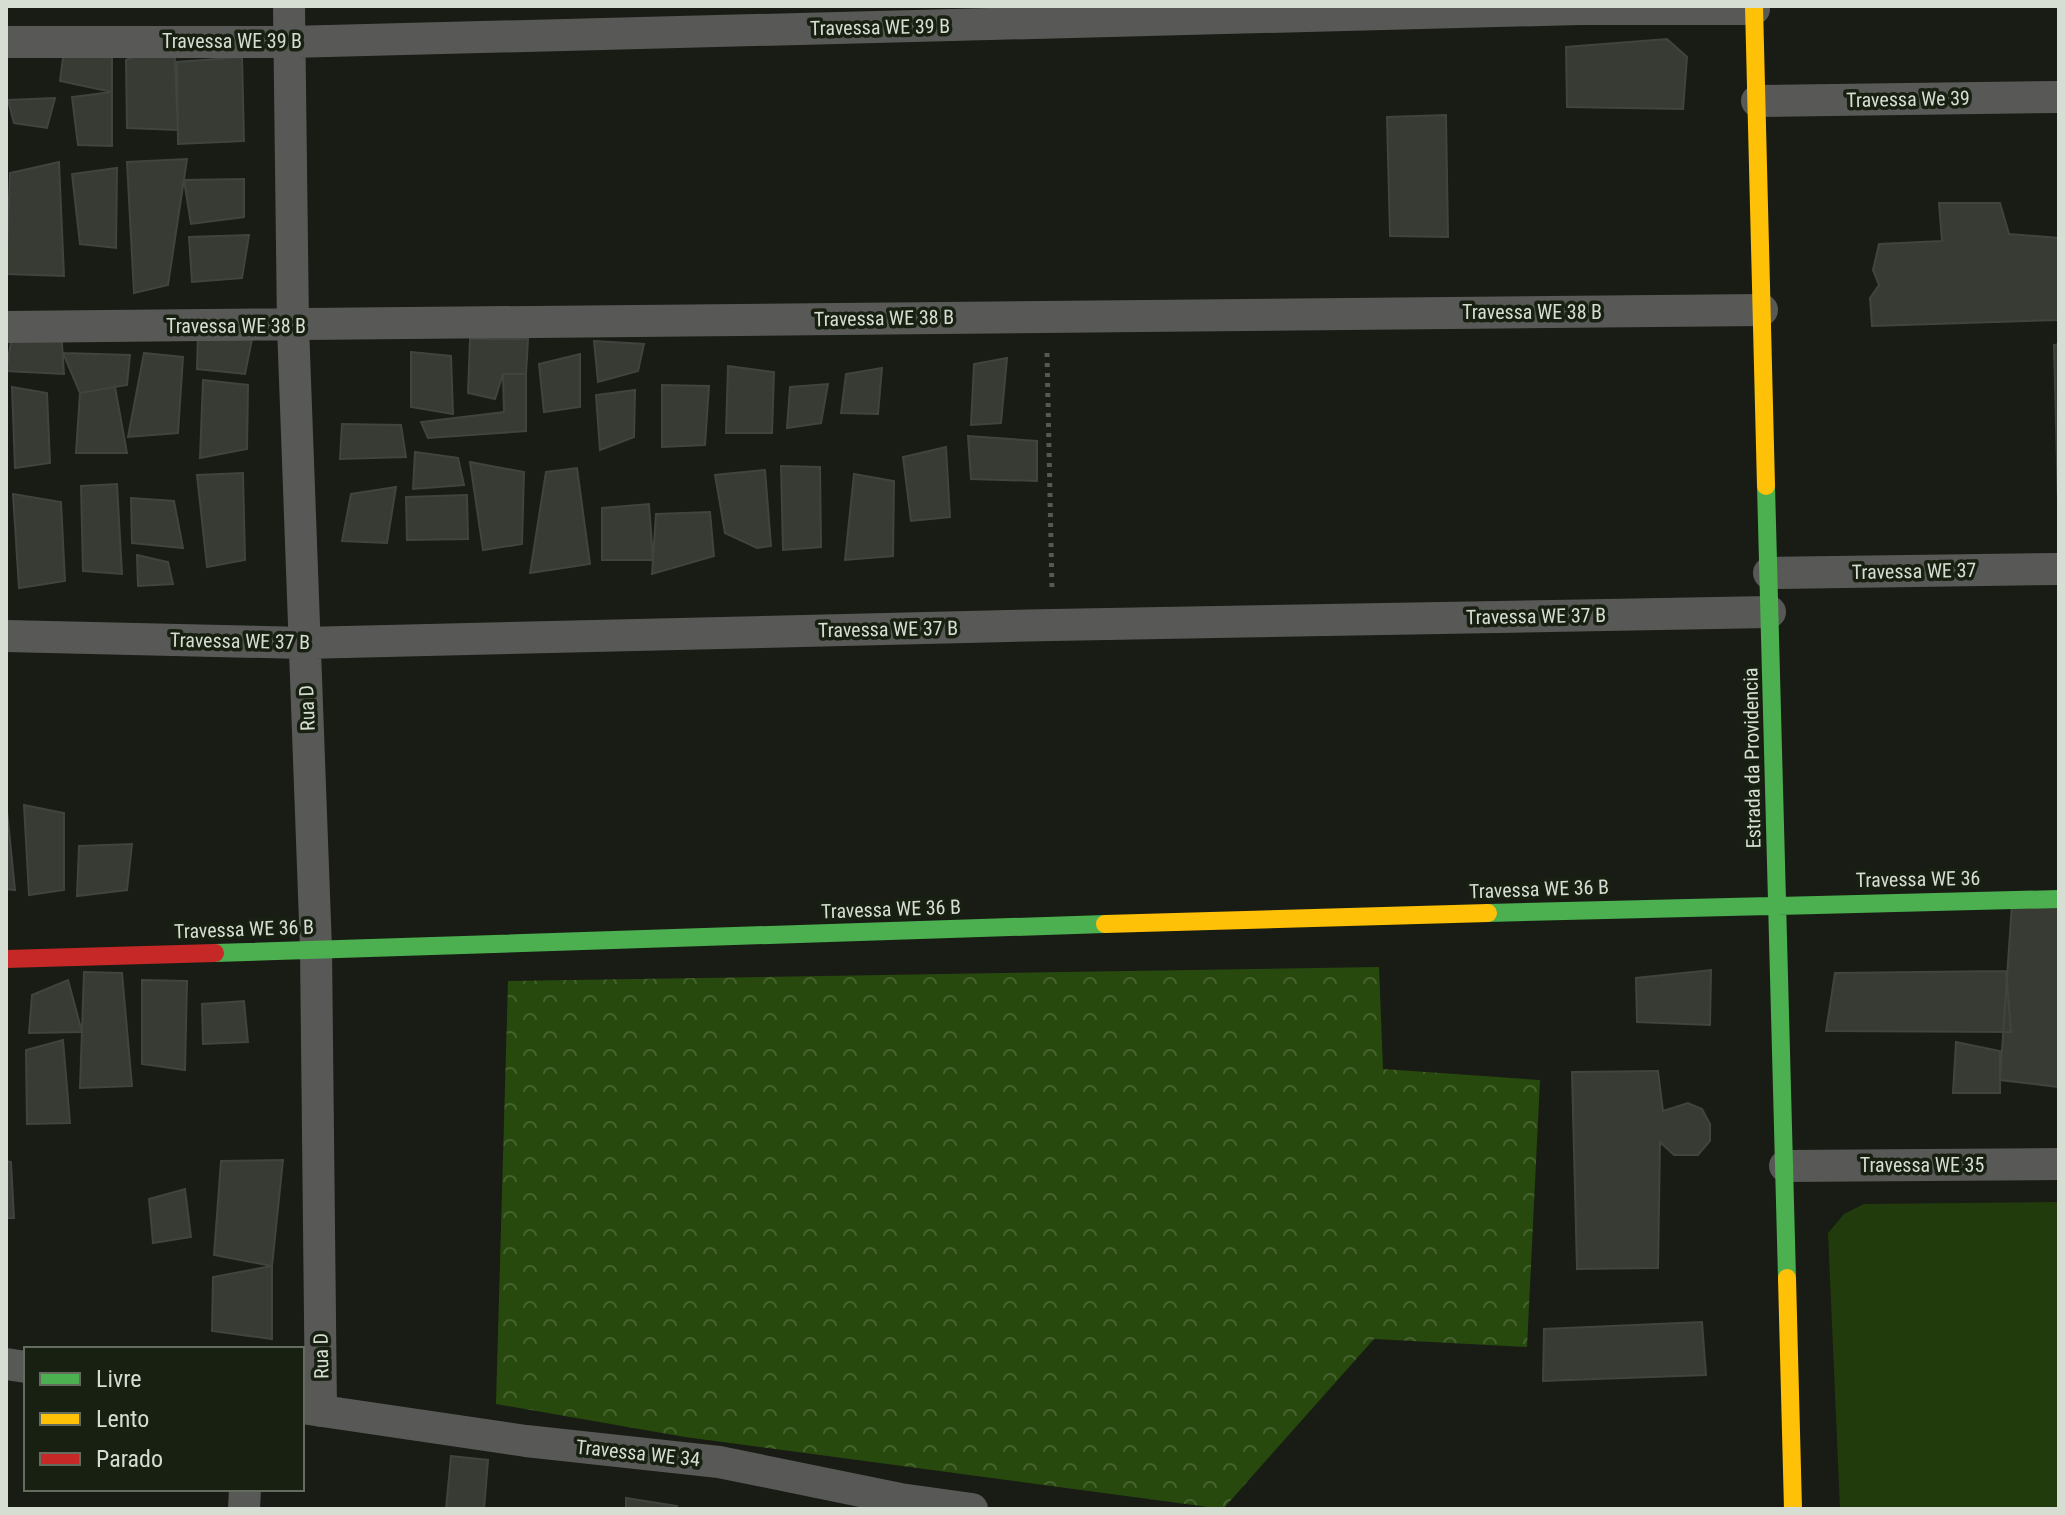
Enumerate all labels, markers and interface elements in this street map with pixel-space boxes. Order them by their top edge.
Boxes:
street label: Travessa WE 39 B [810,14,950,40]
street label: Travessa WE 39 B [162,29,302,53]
street label: Travessa We 39 [1846,86,1970,112]
street label: Travessa WE 38 B [1462,300,1602,324]
street label: Travessa WE 38 B [814,305,954,331]
street label: Travessa WE 38 B [166,314,306,338]
street label: Travessa WE 37 [1852,558,1976,584]
street label: Travessa WE 37 B [1466,603,1606,629]
street label: Travessa WE 37 B [818,616,958,642]
street label: Travessa WE 37 B [170,628,310,654]
street label: Estrada da Providencia [1738,667,1766,849]
street label: Rua D [294,685,320,731]
street label: Travessa WE 36 [1856,866,1980,892]
street label: Travessa WE 36 B [1469,875,1609,903]
street label: Travessa WE 36 B [821,895,961,923]
street label: Travessa WE 36 B [174,915,314,943]
street label: Travessa WE 35 [1860,1153,1984,1177]
street label: Rua D [309,1333,333,1379]
legend [24,1347,304,1491]
text: Livre [96,1365,142,1393]
text: Lento [96,1405,149,1433]
street label: Travessa WE 34 [575,1435,701,1471]
text: Parado [96,1445,163,1473]

